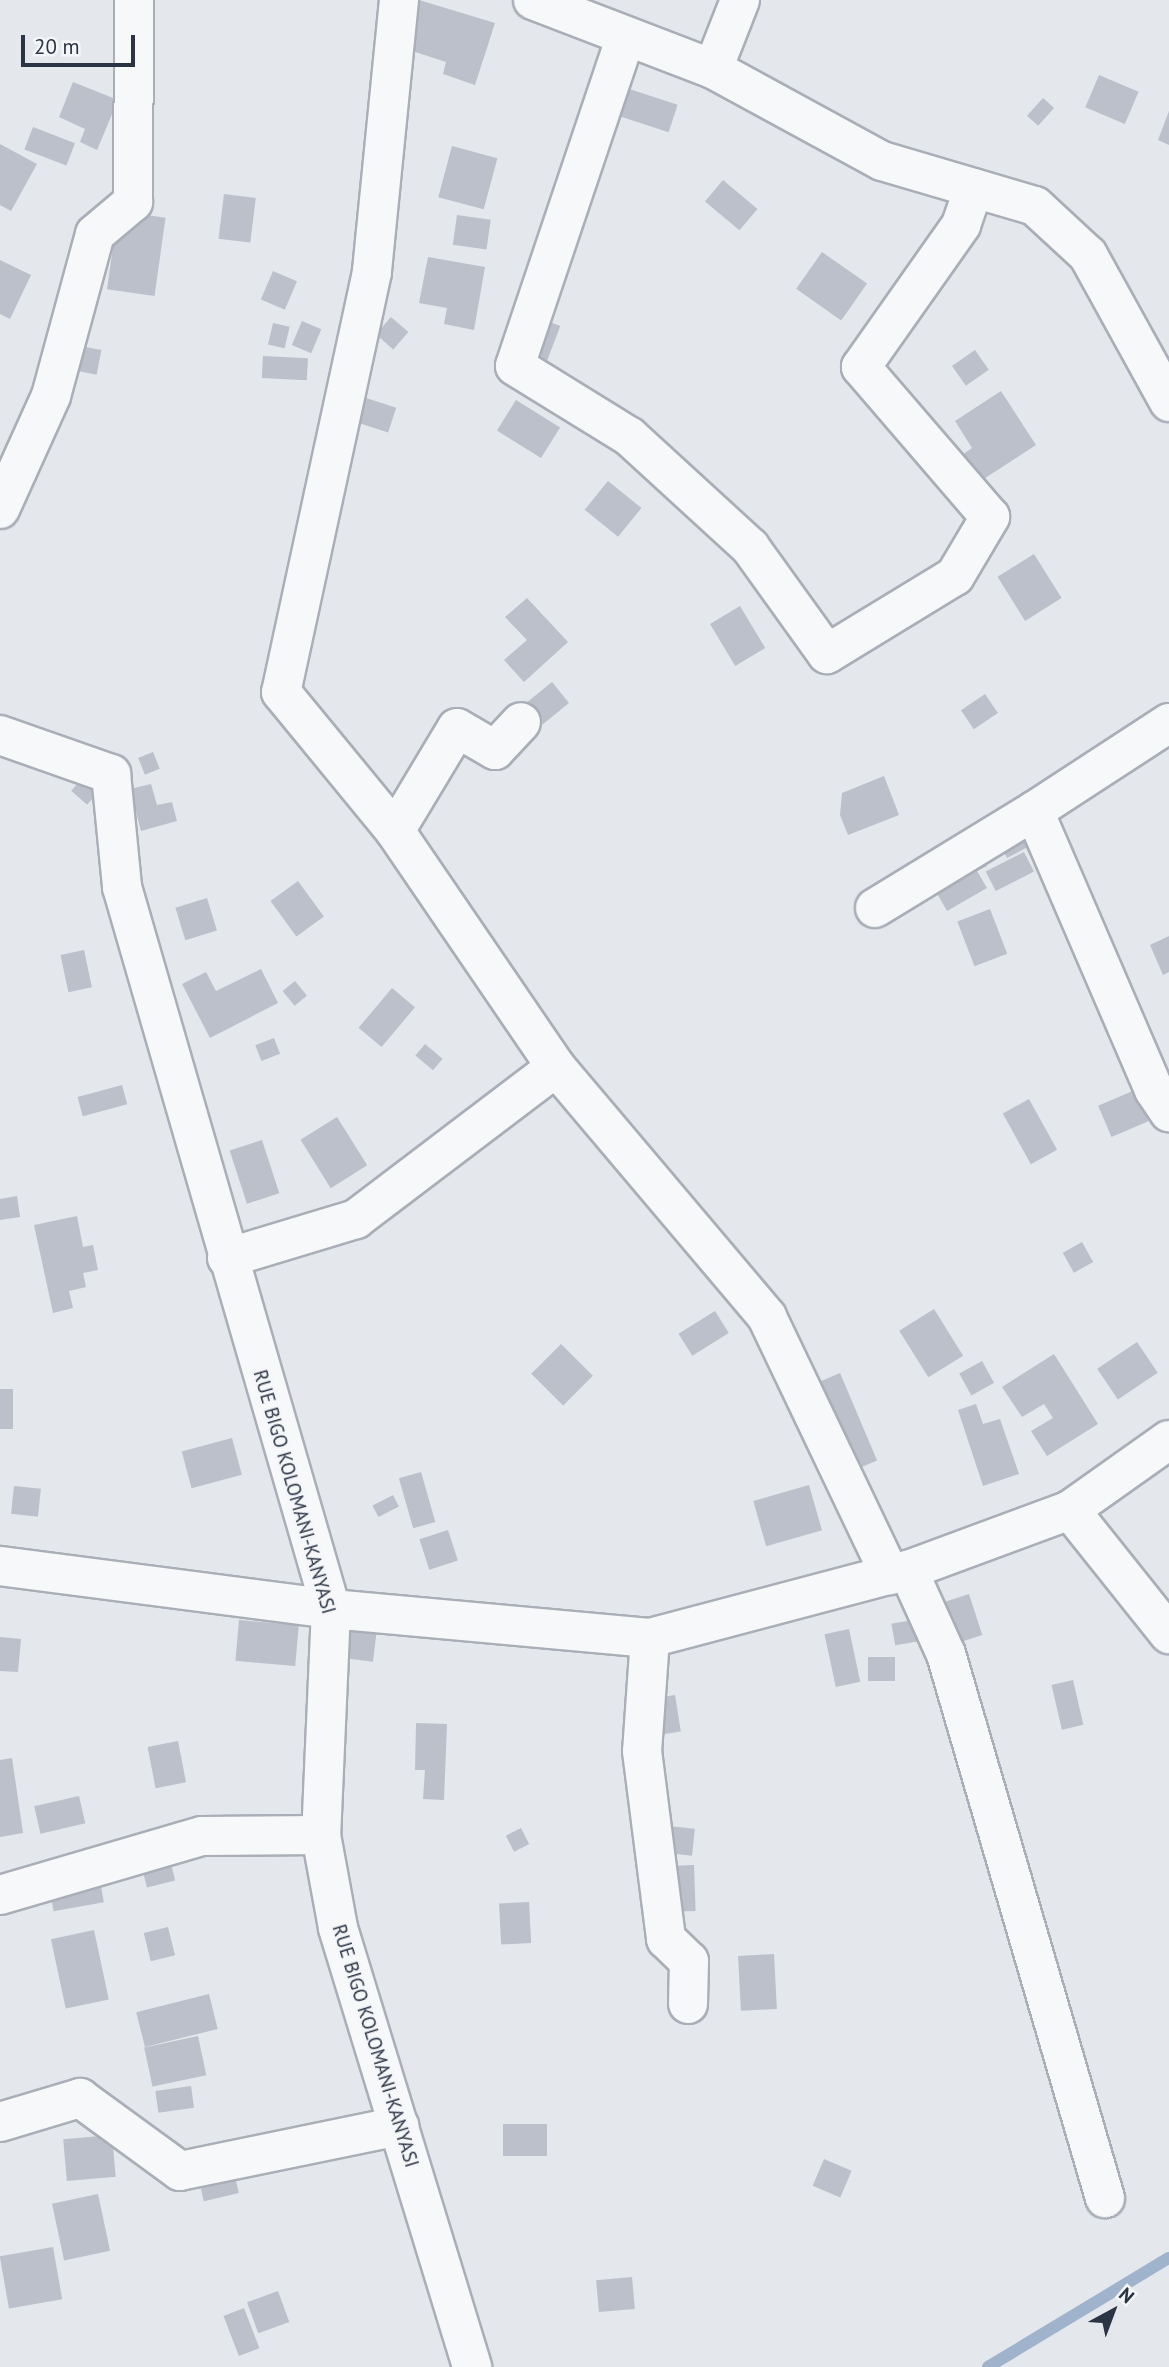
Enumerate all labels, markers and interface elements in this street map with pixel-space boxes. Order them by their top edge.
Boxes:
scale bar [24,21,138,65]
text: 20 m [34,33,80,60]
street label: RUE BIGO KOLOMANI-KANYASI [248,1367,340,1617]
street label: RUE BIGO KOLOMANI-KANYASI [327,1922,423,2170]
north arrow [1078,2276,1148,2346]
text: N [1114,2282,1139,2308]

